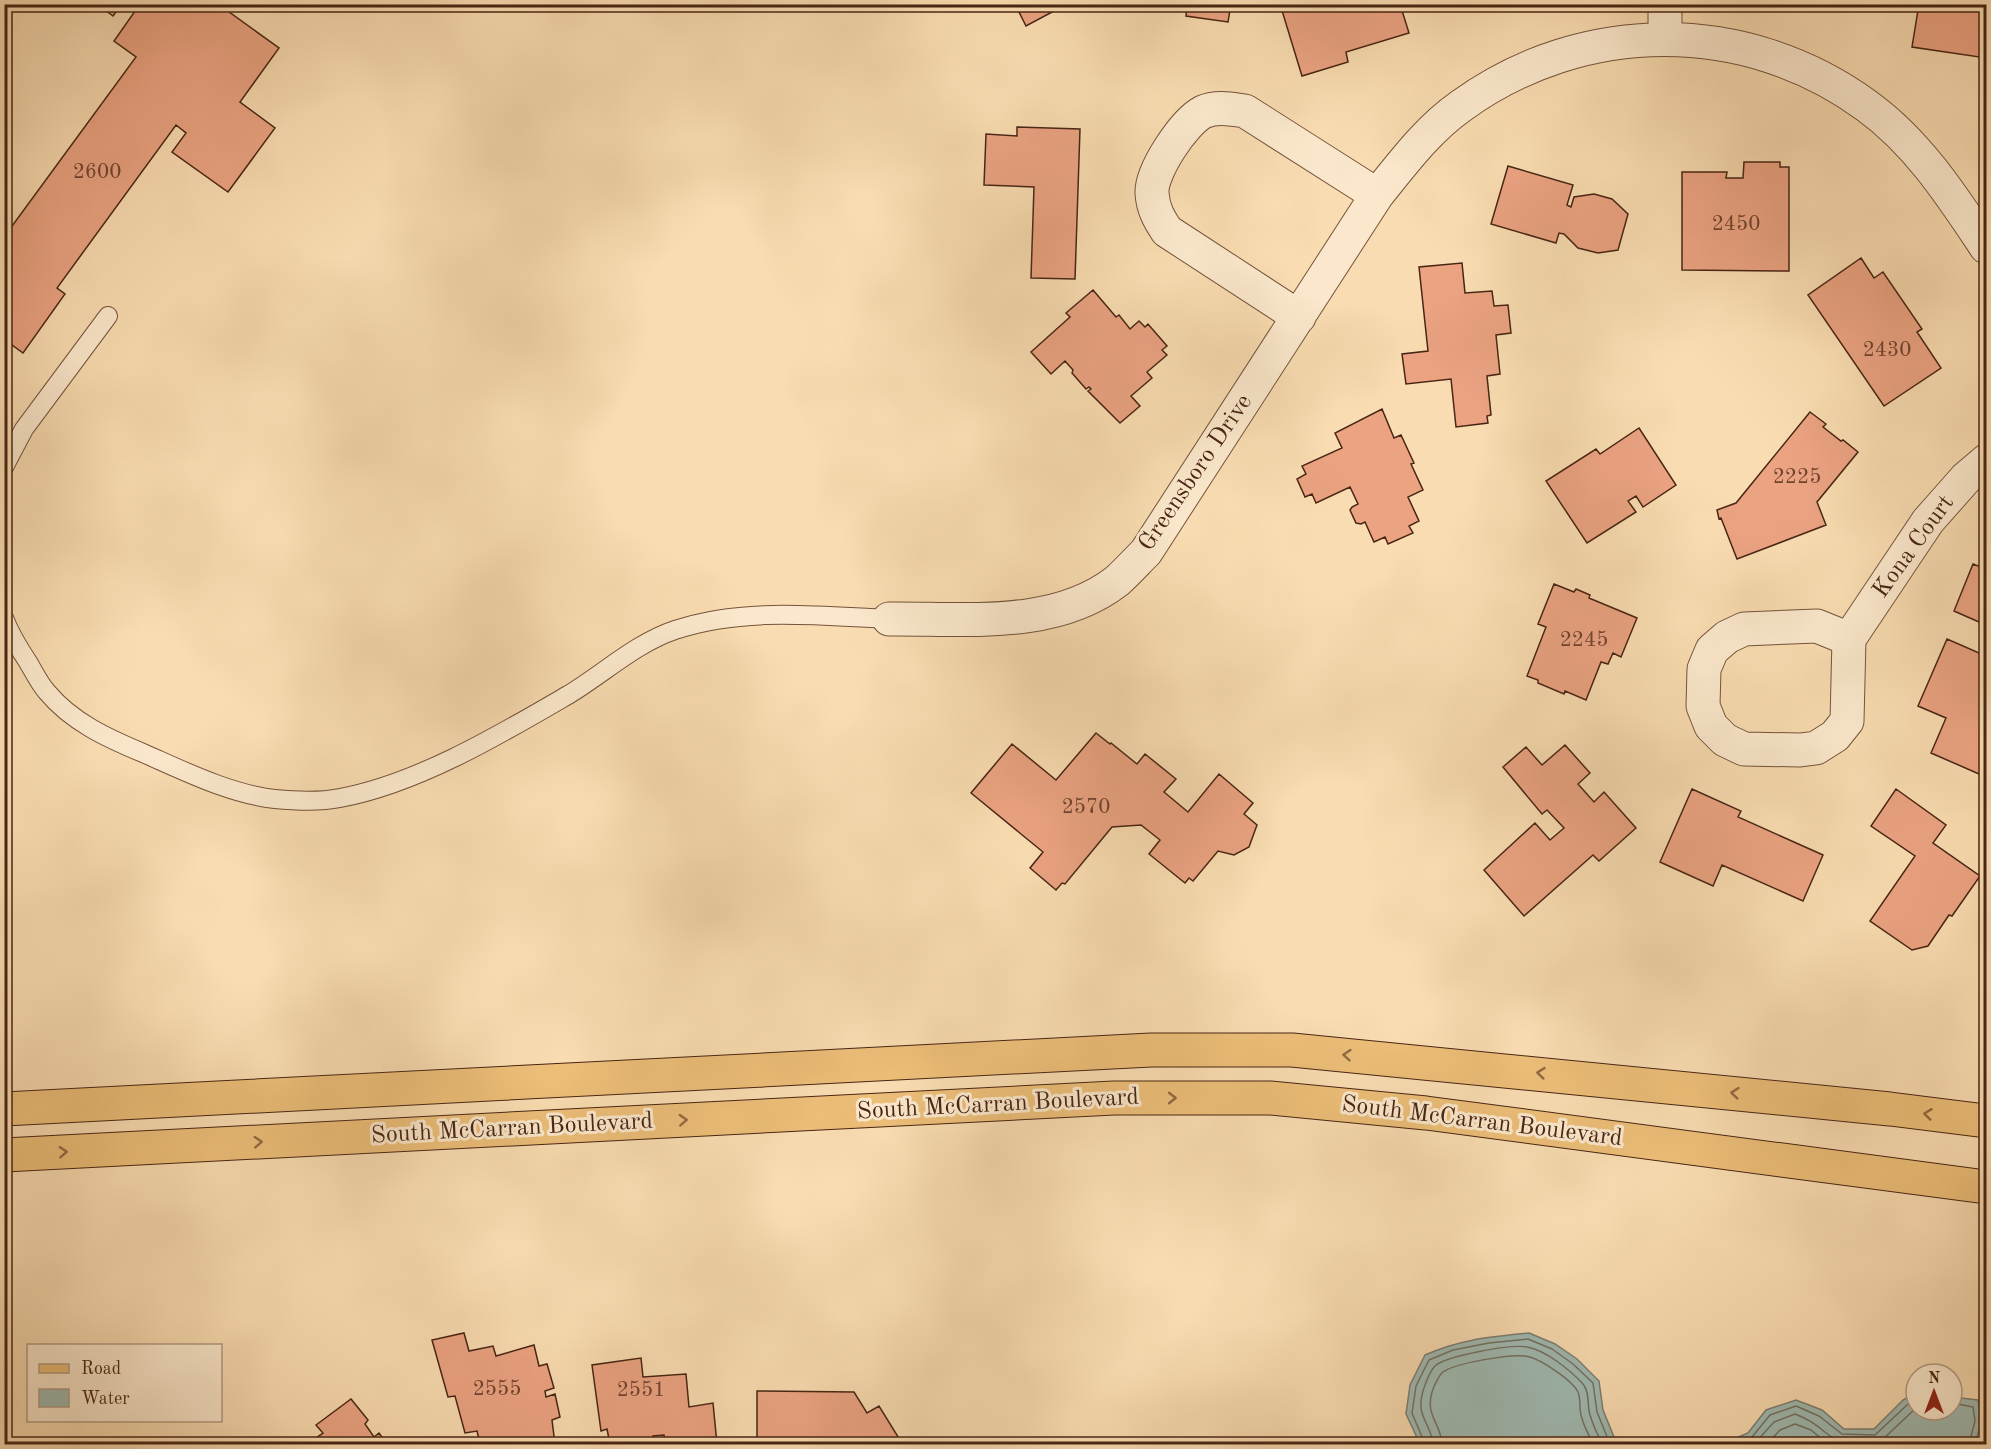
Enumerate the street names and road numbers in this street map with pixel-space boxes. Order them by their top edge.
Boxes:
street label: Greensboro Drive [1135,390,1257,556]
street label: Kona Court [1869,491,1959,603]
street label: South McCarran Boulevard [856,1086,1140,1124]
street label: South McCarran Boulevard [1340,1093,1624,1151]
street label: South McCarran Boulevard [370,1110,654,1148]

